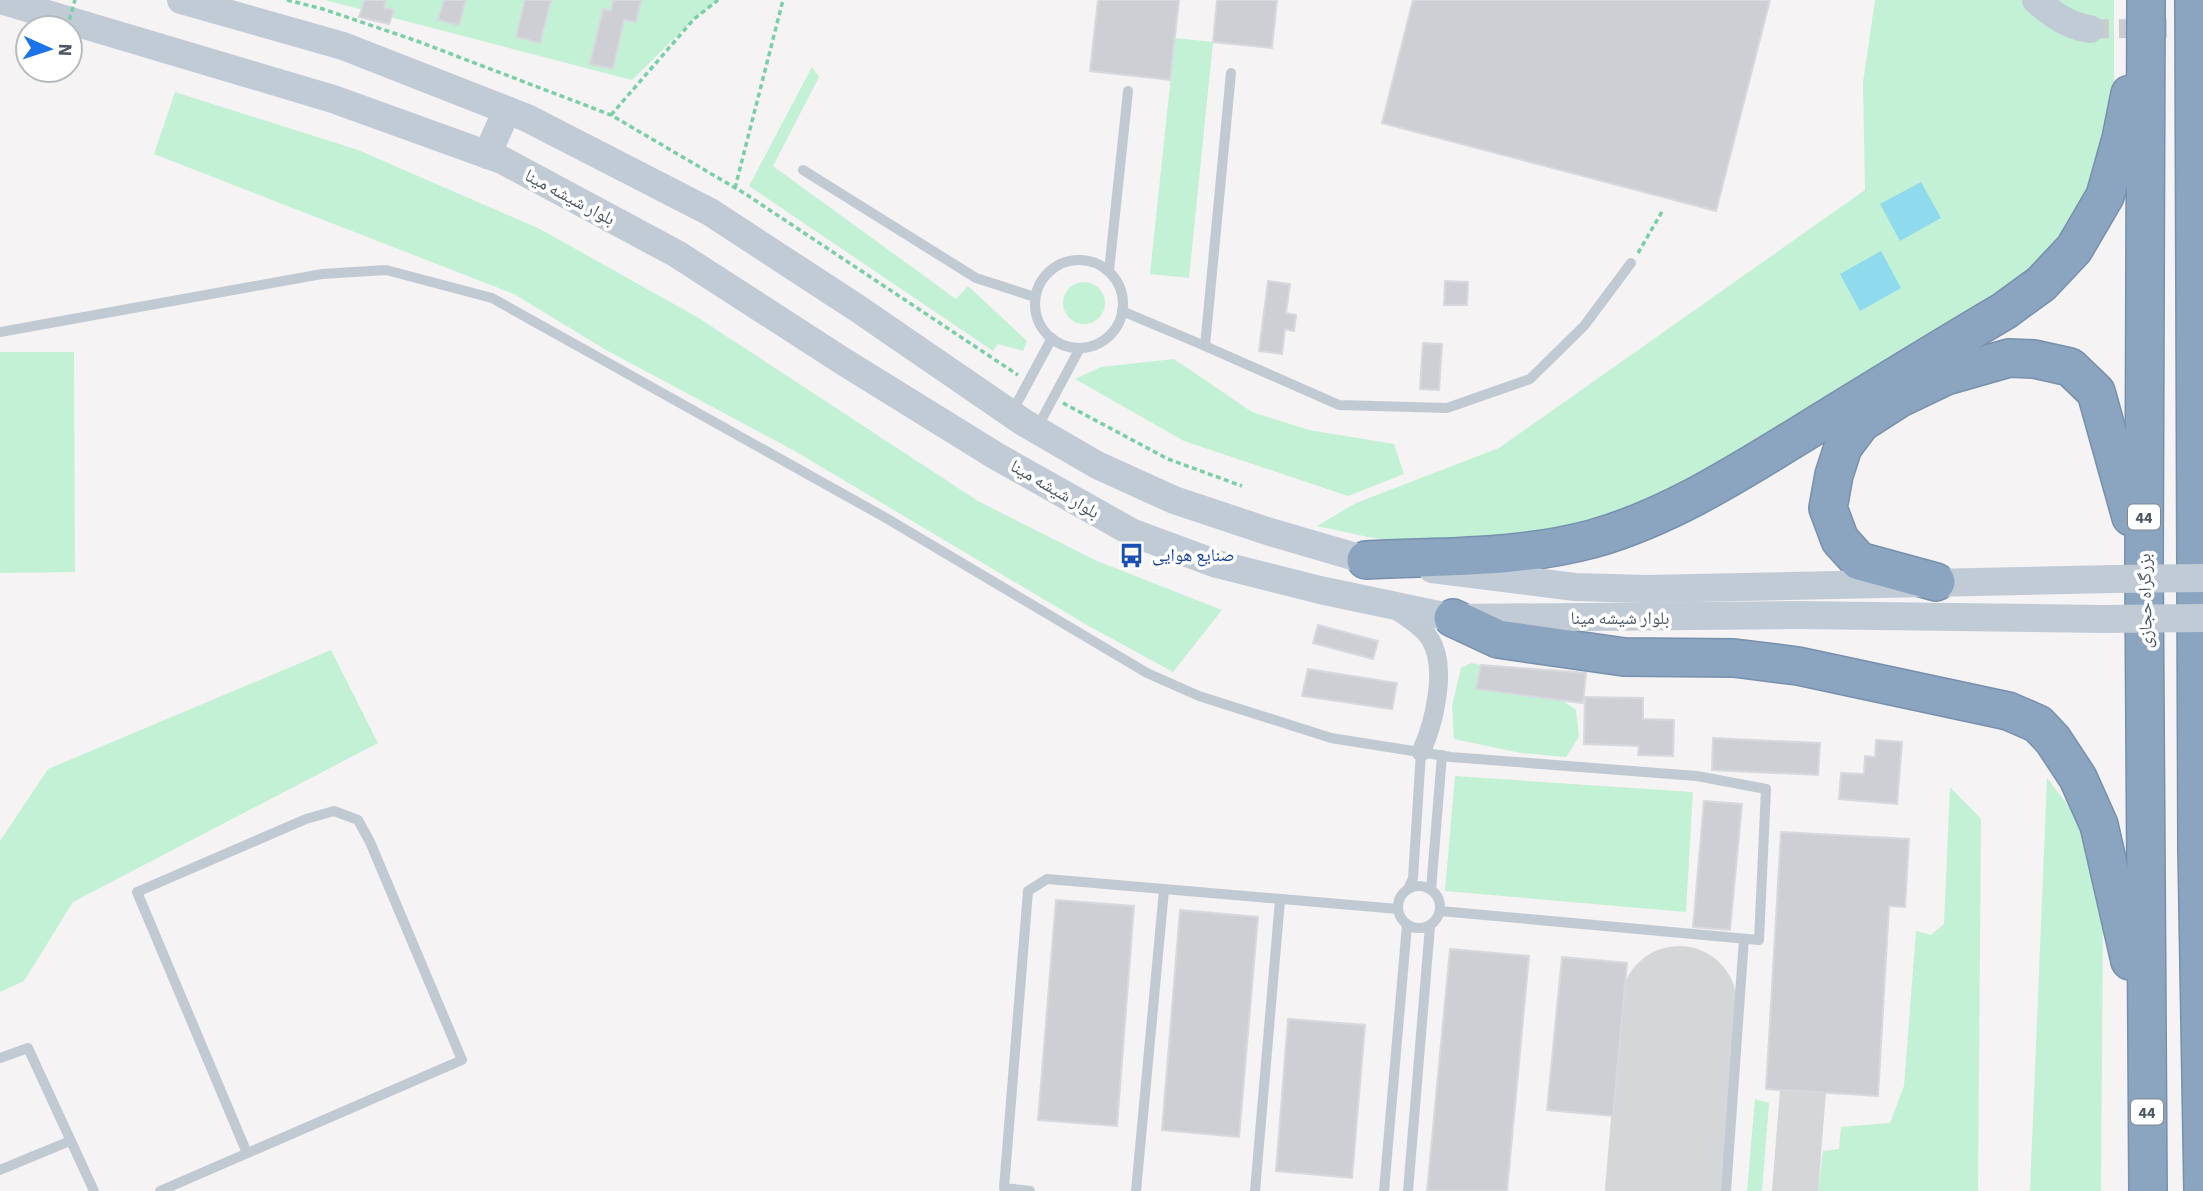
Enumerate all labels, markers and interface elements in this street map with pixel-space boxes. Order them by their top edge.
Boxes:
north arrow [14,14,84,84]
text: N [51,43,78,57]
street label: بلوار شیشه مینا [520,163,619,232]
street label: بلوار شیشه مینا [1006,454,1104,525]
road number: 44 [2128,504,2160,530]
bus stop icon: صنایع هوایی [1118,541,1146,569]
place label: صنایع هوایی [1152,543,1235,568]
street label: بزرگراه حجازی [2132,553,2159,649]
street label: بلوار شیشه مینا [1570,606,1670,631]
road number: 44 [2131,1100,2163,1124]

